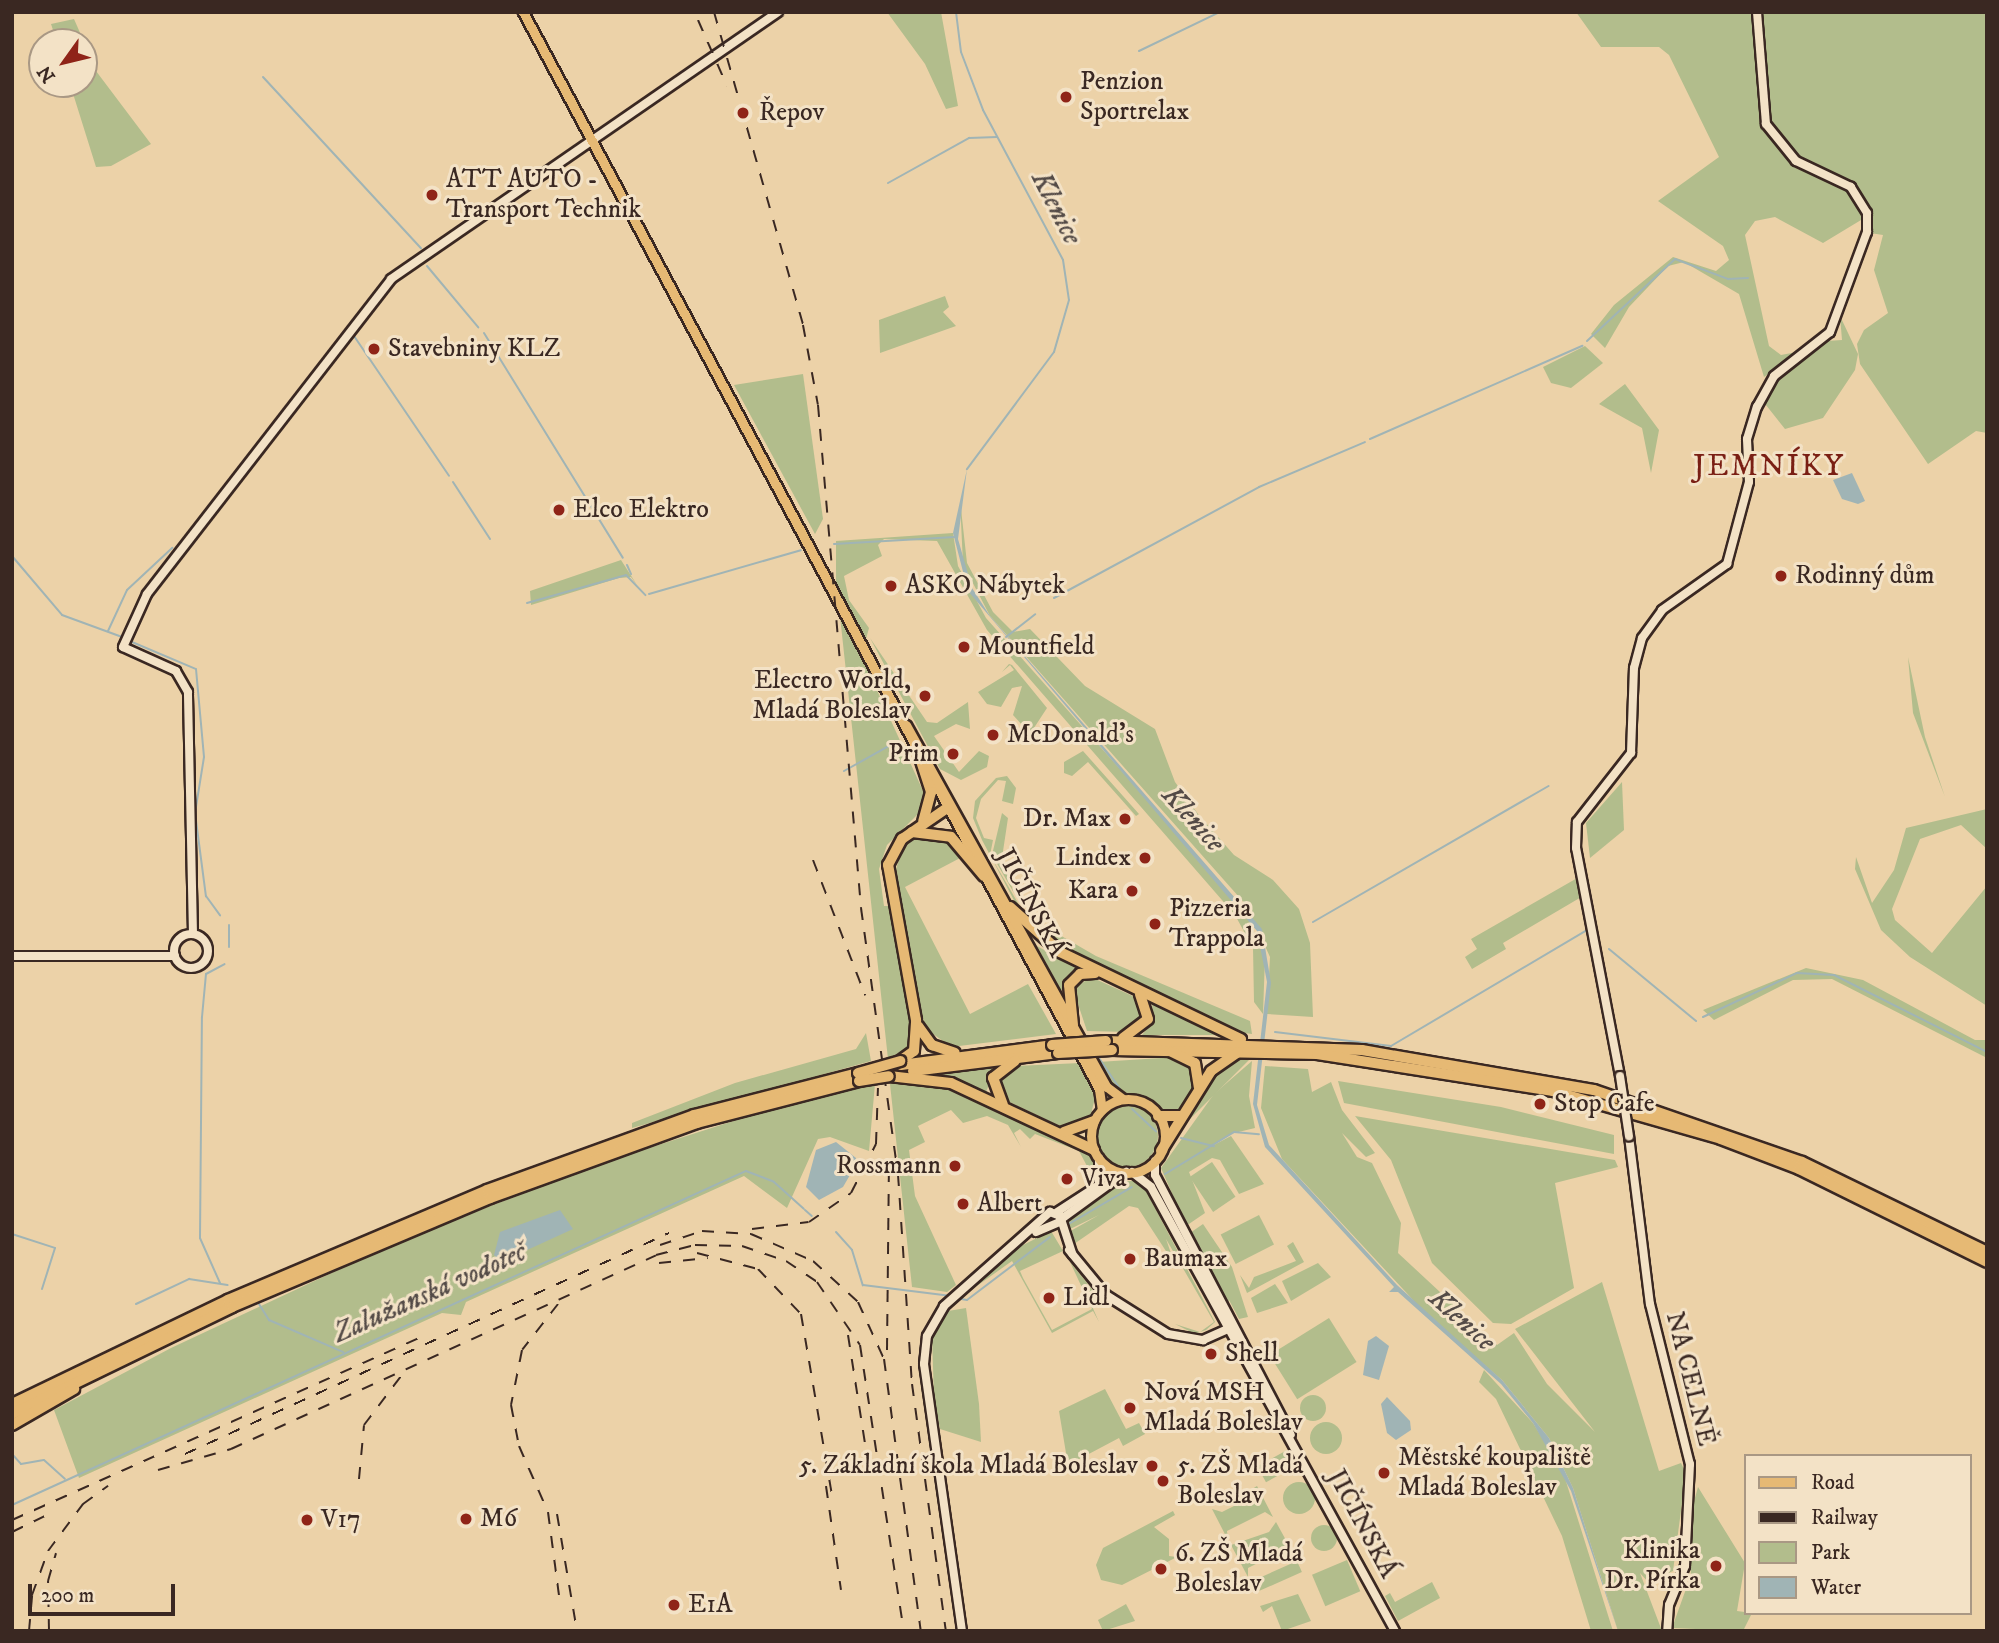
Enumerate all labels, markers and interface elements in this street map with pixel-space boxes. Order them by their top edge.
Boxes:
north arrow [28,28,98,98]
text: N [33,61,61,87]
place label: Penzion Sportrelax [1080,66,1189,128]
marker: Penzion Sportrelax [1058,89,1074,105]
place label: Řepov [759,97,824,129]
marker: Řepov [733,103,753,123]
place label: ATT AUTO - Transport Technik [446,164,641,226]
water label: Klenice [1023,166,1089,250]
marker: ATT AUTO - Transport Technik [424,187,440,203]
place label: Stavebniny KLZ [388,333,560,365]
marker: Stavebniny KLZ [366,341,382,357]
district label: JEMNÍKY [1694,449,1844,485]
place label: Elco Elektro [573,494,709,526]
marker: Elco Elektro [551,502,567,518]
place label: Rodinný dům [1795,560,1934,592]
marker: Rodinný dům [1773,568,1789,584]
place label: ASKO Nábytek [905,570,1065,602]
marker: ASKO Nábytek [883,578,899,594]
place label: Mountfield [978,631,1095,663]
marker: Mountfield [956,639,972,655]
place label: Electro World, Mladá Boleslav [752,665,911,726]
marker: Electro World, Mladá Boleslav [917,688,933,704]
place label: McDonald's [1007,719,1134,751]
marker: McDonald's [985,727,1001,743]
place label: Prim [888,738,939,770]
marker: Prim [945,746,961,762]
water label: Klenice [1155,779,1231,859]
place label: Dr. Max [1023,803,1111,835]
marker: Dr. Max [1117,811,1133,827]
place label: Lindex [1056,842,1131,874]
street label: JIČÍNSKÁ [989,843,1073,963]
marker: Lindex [1137,850,1153,866]
place label: Kara [1068,875,1118,907]
marker: Kara [1124,883,1140,899]
place label: Pizzeria Trappola [1169,893,1264,954]
marker: Pizzeria Trappola [1147,916,1163,932]
place label: Stop Cafe [1554,1088,1655,1120]
marker: Stop Cafe [1532,1096,1548,1112]
place label: Rossmann [836,1150,941,1182]
marker: Rossmann [947,1158,963,1174]
place label: Viva [1081,1163,1126,1195]
marker: Viva [1059,1171,1075,1187]
place label: Albert [977,1188,1042,1220]
marker: Albert [955,1196,971,1212]
water label: Zalužanská vodoteč [328,1235,532,1351]
place label: Baumax [1144,1243,1227,1275]
marker: Baumax [1122,1251,1138,1267]
place label: Lidl [1063,1282,1109,1314]
water label: Klenice [1422,1282,1502,1358]
marker: Lidl [1041,1290,1057,1306]
street label: NA CELNĚ [1658,1309,1722,1449]
place label: Shell [1225,1338,1279,1370]
marker: Shell [1203,1346,1219,1362]
place label: Nová MSH Mladá Boleslav [1144,1377,1303,1438]
marker: Nová MSH Mladá Boleslav [1122,1400,1138,1416]
place label: Městské koupaliště Mladá Boleslav [1398,1442,1591,1504]
place label: 5. Základní škola Mladá Boleslav [799,1450,1138,1482]
place label: 5. ZŠ Mladá Boleslav [1177,1450,1303,1512]
legend [1744,1454,1971,1615]
marker: 5. Základní škola Mladá Boleslav [1144,1458,1160,1474]
street label: JIČÍNSKÁ [1320,1464,1404,1584]
marker: Městské koupaliště Mladá Boleslav [1376,1465,1392,1481]
text: Road [1811,1470,1855,1496]
marker: 5. ZŠ Mladá Boleslav [1155,1473,1171,1489]
place label: M6 [480,1503,517,1535]
place label: V17 [321,1504,361,1536]
text: Railway [1811,1505,1878,1531]
marker: M6 [458,1511,474,1527]
marker: V17 [299,1512,315,1528]
place label: Klinika Dr. Pírka [1605,1535,1700,1596]
place label: 6. ZŠ Mladá Boleslav [1175,1538,1303,1600]
text: Park [1811,1540,1850,1566]
marker: Klinika Dr. Pírka [1706,1556,1726,1576]
marker: 6. ZŠ Mladá Boleslav [1153,1561,1169,1577]
scale bar [32,1570,178,1614]
text: Water [1811,1575,1861,1601]
text: 200 m [41,1583,94,1609]
place label: E1A [688,1589,733,1621]
marker: E1A [666,1597,682,1613]

